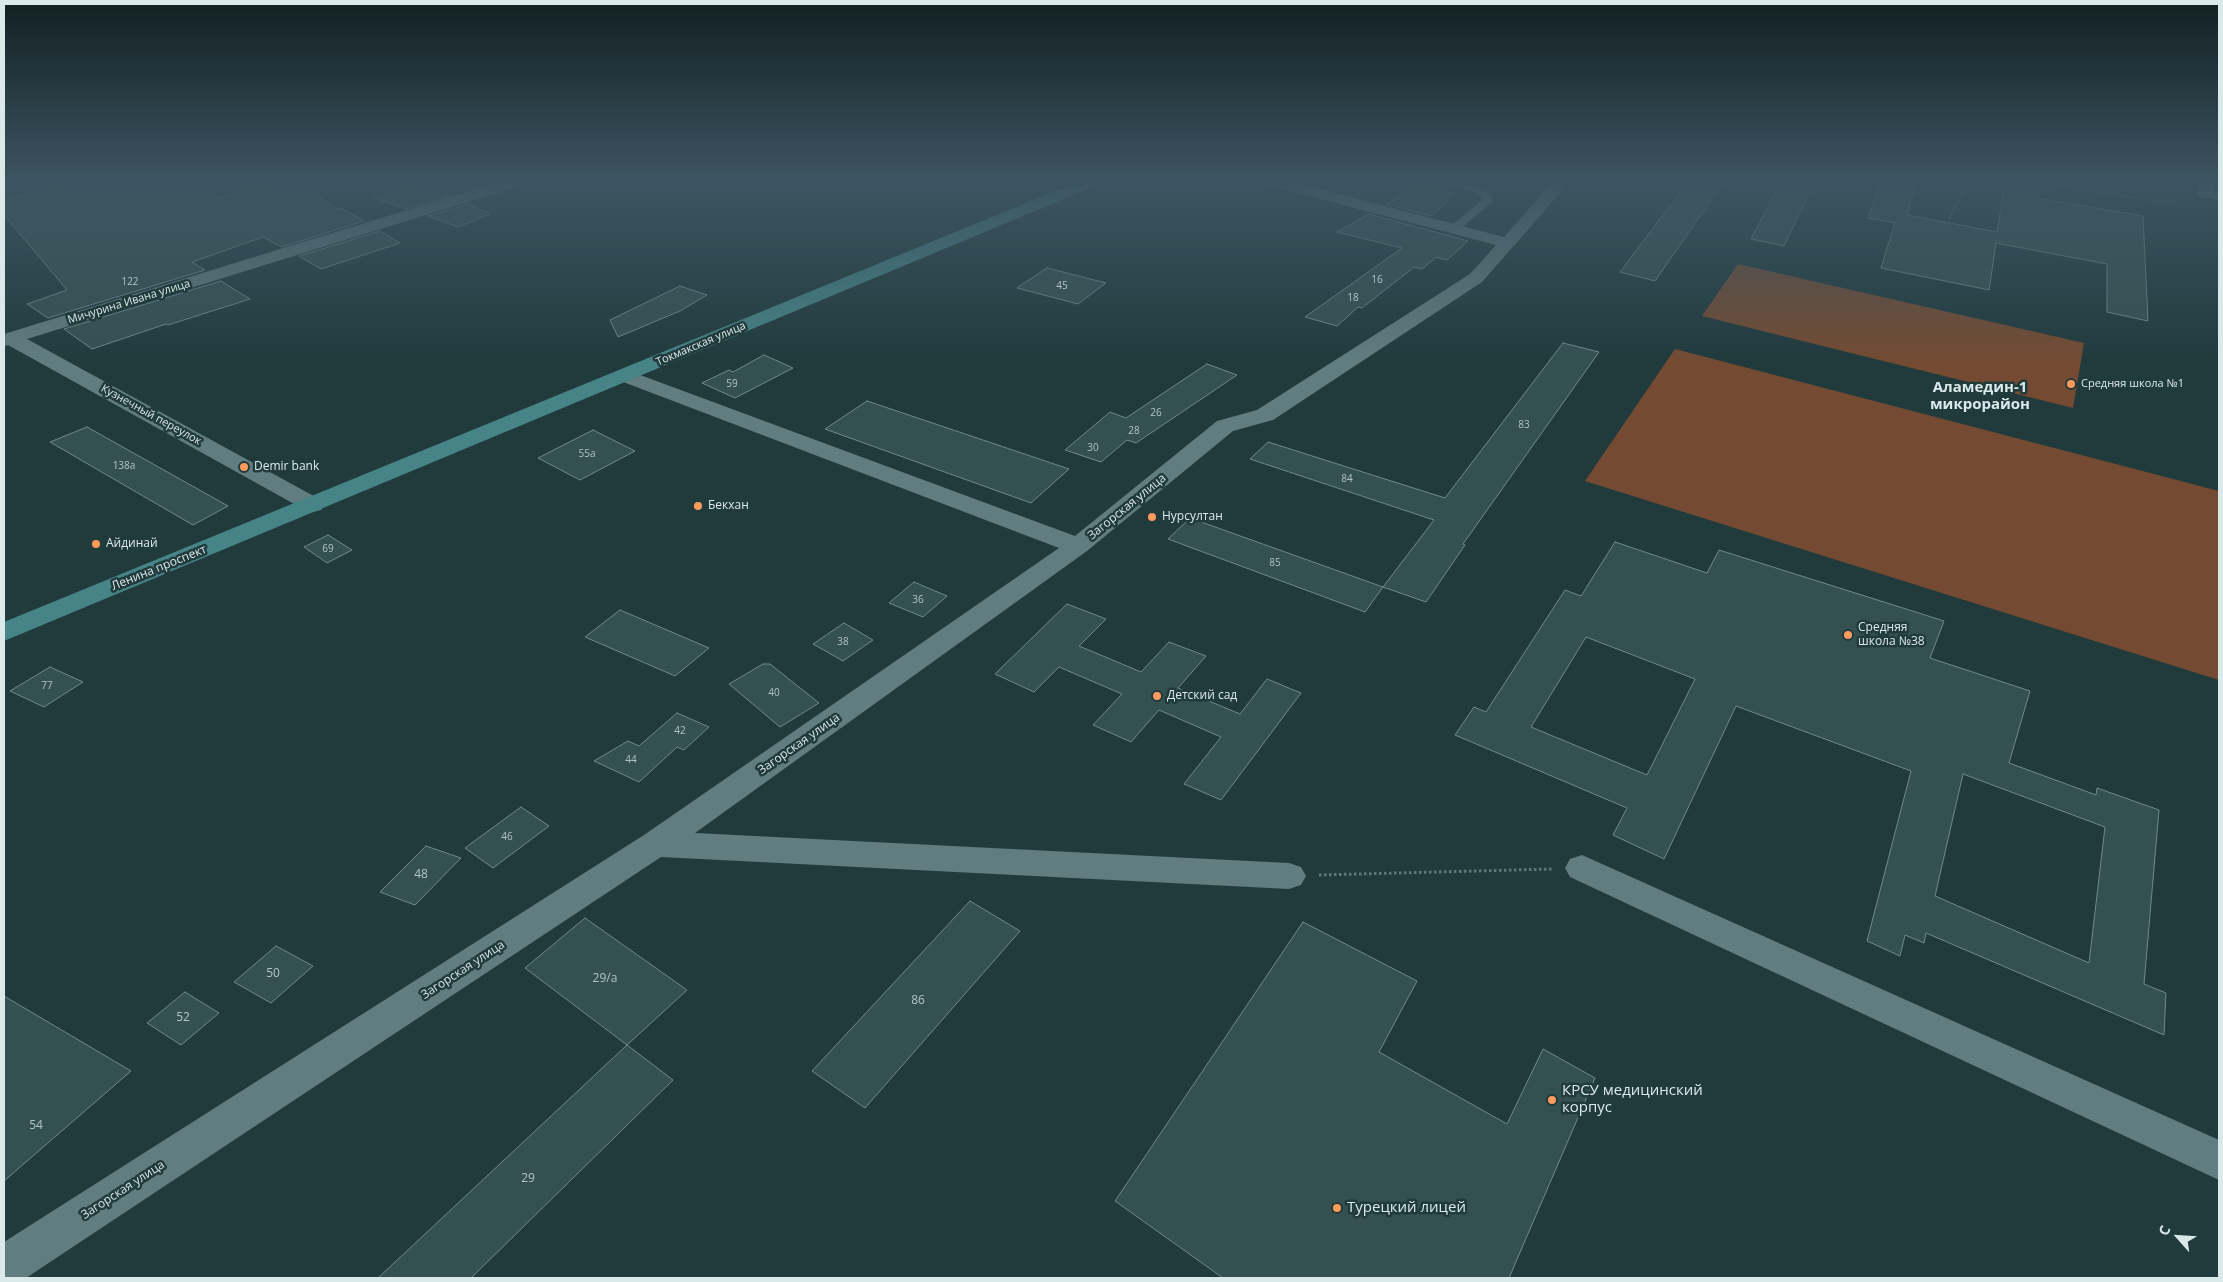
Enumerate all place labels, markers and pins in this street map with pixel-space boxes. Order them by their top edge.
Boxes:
place label: Средняя школа №1 [2081,377,2184,391]
marker: Средняя школа №1 [2065,378,2077,390]
place label: Demir bank [254,460,319,474]
marker: Demir bank [238,461,250,473]
place label: Бекхан [708,499,749,513]
marker: Бекхан [692,500,704,512]
place label: Нурсултан [1162,510,1223,524]
marker: Нурсултан [1146,511,1158,523]
place label: Айдинай [106,537,158,551]
marker: Айдинай [90,538,102,550]
place label: Средняя школа №38 [1858,621,1925,649]
marker: Средняя школа №38 [1842,629,1854,641]
place label: Детский сад [1167,689,1237,703]
marker: Детский сад [1151,690,1163,702]
place label: КРСУ медицинский корпус [1562,1082,1703,1117]
marker: КРСУ медицинский корпус [1546,1094,1558,1106]
place label: Турецкий лицей [1347,1199,1466,1217]
marker: Турецкий лицей [1331,1202,1343,1214]

